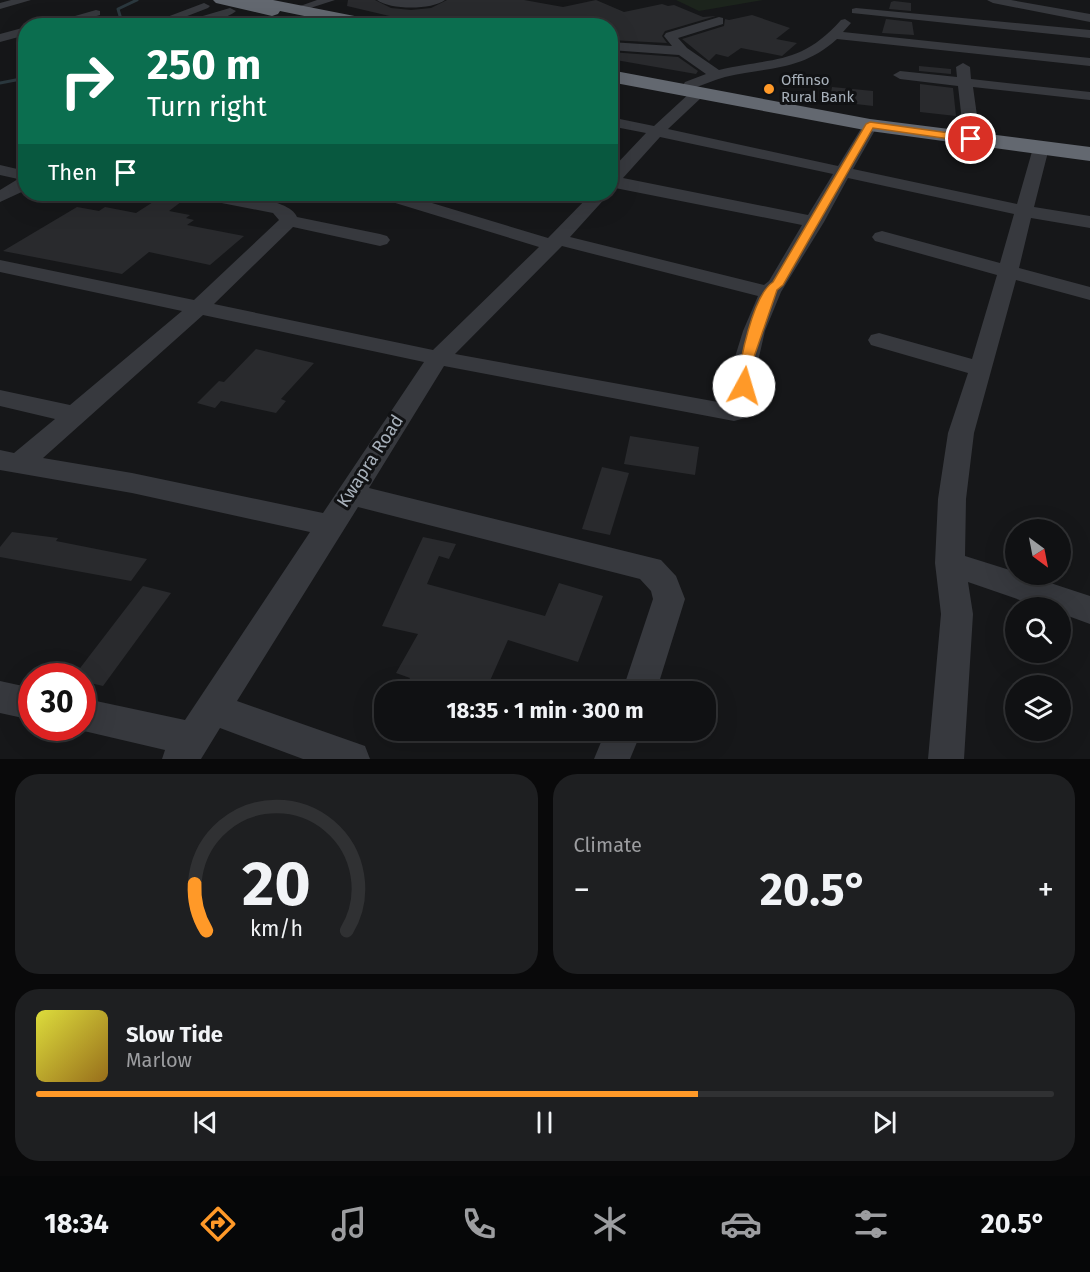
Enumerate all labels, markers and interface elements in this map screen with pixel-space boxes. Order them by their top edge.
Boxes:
text: 250 m [147,40,261,90]
icon: right [48,42,126,120]
place label: Offinso Rural Bank [781,71,855,106]
marker: Offinso Rural Bank [762,82,776,96]
text: Turn right [147,91,267,123]
pin [945,113,996,164]
icon: arrive [954,122,987,155]
icon: arrive [109,156,142,189]
text: Then [48,159,97,186]
position arrow [712,354,776,418]
street label: Kwapra Road [332,411,408,511]
north arrow [1005,519,1071,585]
map controls [1005,519,1071,741]
button: search [1005,597,1071,663]
speed limit sign: 30 [18,663,96,741]
button: layers [1005,675,1071,741]
text: 18:35 · 1 min · 300 m [446,697,644,724]
text: Climate [574,833,642,857]
text: 20 [242,847,311,922]
text: 20.5° [760,863,868,917]
text: − [574,870,590,910]
text: + [1038,870,1054,910]
text: km/h [250,916,303,942]
text: Slow Tide [126,1021,223,1048]
text: Marlow [126,1048,192,1072]
icon: previous [189,1106,222,1139]
icon: pause [528,1106,561,1139]
icon: next [868,1106,901,1139]
icon: directions [197,1203,239,1245]
icon: music [328,1203,370,1245]
icon: phone [458,1203,500,1245]
icon: climate [589,1203,631,1245]
icon: car [720,1203,762,1245]
icon: filters [850,1203,892,1245]
text: 18:34 [44,1208,109,1240]
text: 20.5° [981,1208,1046,1240]

